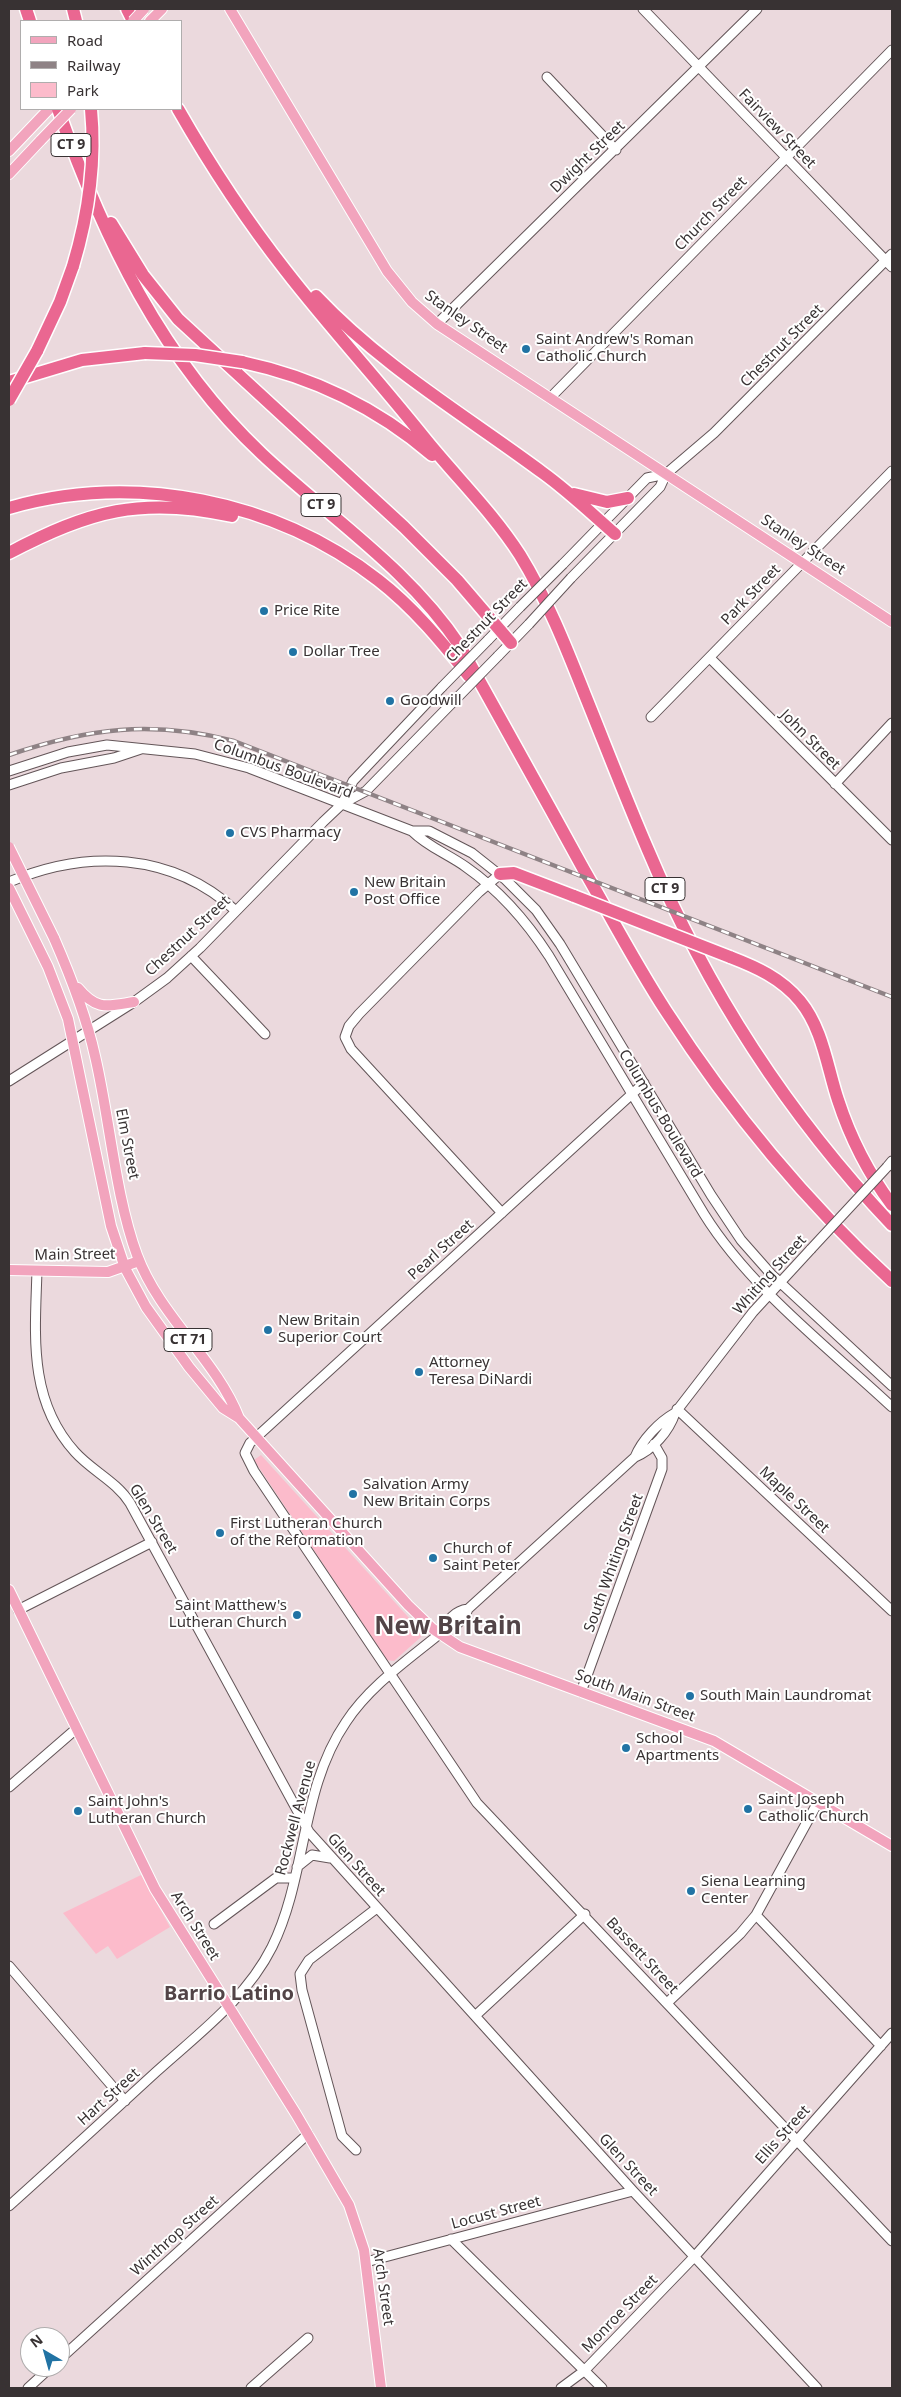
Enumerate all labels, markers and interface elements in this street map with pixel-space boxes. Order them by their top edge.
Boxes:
legend [20,20,182,110]
text: Road [67,30,103,50]
text: Railway [67,55,120,75]
text: Park [67,80,99,100]
street label: Fairview Street [735,86,819,172]
street label: Dwight Street [547,117,629,197]
road number: CT 9 [51,134,91,156]
street label: Church Street [671,173,751,255]
street label: Stanley Street [421,287,511,357]
street label: Chestnut Street [737,301,827,391]
place label: Saint Andrew's Roman Catholic Church [536,331,694,366]
marker: Saint Andrew's Roman Catholic Church [520,343,532,355]
road number: CT 9 [301,494,341,516]
street label: Stanley Street [758,511,848,579]
street label: Park Street [718,561,784,629]
street label: Chestnut Street [442,575,532,667]
place label: Price Rite [274,602,340,620]
marker: Price Rite [258,605,270,617]
place label: Dollar Tree [303,643,380,661]
marker: Dollar Tree [287,646,299,658]
place label: Goodwill [400,692,462,710]
marker: Goodwill [384,695,396,707]
street label: John Street [776,706,844,774]
street label: Columbus Boulevard [211,735,355,803]
place label: CVS Pharmacy [240,824,341,842]
marker: CVS Pharmacy [224,827,236,839]
place label: New Britain Post Office [364,874,446,909]
road number: CT 9 [645,878,685,901]
marker: New Britain Post Office [348,886,360,898]
street label: Chestnut Street [142,892,234,980]
street label: Columbus Boulevard [615,1047,705,1181]
street label: Elm Street [111,1107,143,1181]
street label: Pearl Street [405,1216,477,1284]
street label: Whiting Street [730,1232,810,1318]
street label: Main Street [34,1245,116,1265]
place label: New Britain Superior Court [278,1312,382,1347]
marker: New Britain Superior Court [262,1324,274,1336]
road number: CT 71 [164,1328,212,1352]
place label: Attorney Teresa DiNardi [429,1354,532,1389]
marker: Attorney Teresa DiNardi [413,1366,425,1378]
street label: Maple Street [755,1463,833,1537]
place label: Salvation Army New Britain Corps [363,1476,490,1511]
street label: Glen Street [125,1481,181,1557]
marker: Salvation Army New Britain Corps [347,1488,359,1500]
street label: South Whiting Street [581,1491,647,1635]
place label: First Lutheran Church of the Reformation [230,1515,382,1550]
marker: First Lutheran Church of the Reformation [214,1527,226,1539]
place label: Church of Saint Peter [443,1540,520,1575]
marker: Church of Saint Peter [427,1552,439,1564]
place label: Saint Matthew's Lutheran Church [169,1597,287,1632]
marker: Saint Matthew's Lutheran Church [291,1609,303,1621]
district label: New Britain [374,1612,522,1642]
street label: South Main Street [573,1666,697,1726]
place label: South Main Laundromat [700,1687,871,1705]
marker: South Main Laundromat [684,1690,696,1702]
place label: School Apartments [636,1730,719,1765]
marker: School Apartments [620,1742,632,1754]
street label: Rockwell Avenue [272,1759,320,1877]
place label: Saint Joseph Catholic Church [758,1791,869,1826]
place label: Saint John's Lutheran Church [88,1793,206,1828]
marker: Saint Joseph Catholic Church [742,1803,754,1815]
marker: Saint John's Lutheran Church [72,1805,84,1817]
street label: Glen Street [323,1830,389,1900]
place label: Siena Learning Center [701,1873,806,1908]
marker: Siena Learning Center [685,1885,697,1897]
street label: Arch Street [167,1888,223,1964]
street label: Bassett Street [602,1914,682,1998]
district label: Barrio Latino [164,1982,294,2006]
street label: Hart Street [74,2065,144,2129]
street label: Ellis Street [752,2102,814,2168]
street label: Glen Street [595,2130,661,2200]
street label: Winthrop Street [127,2192,223,2280]
street label: Locust Street [449,2192,543,2234]
street label: Arch Street [369,2247,397,2327]
street label: Monroe Street [578,2271,662,2357]
north arrow [20,2327,70,2377]
text: N [26,2330,46,2352]

